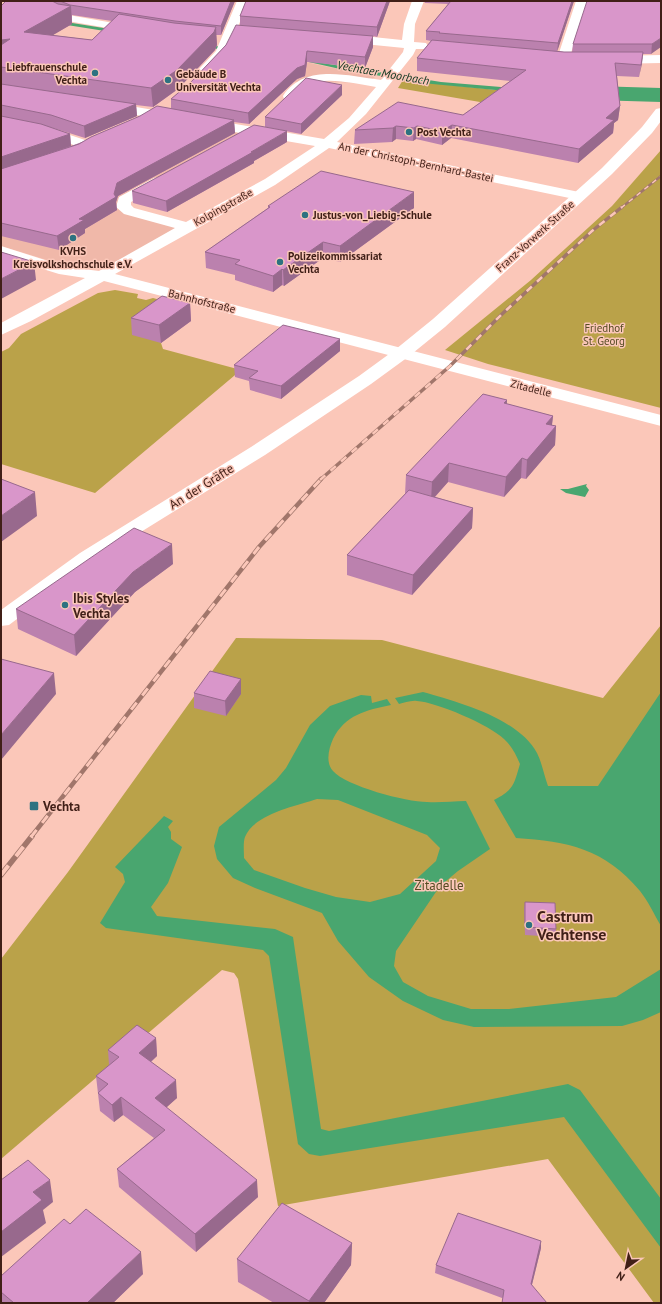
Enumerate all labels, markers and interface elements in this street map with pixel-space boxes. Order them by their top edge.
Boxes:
water label: Vechtaer Moorbach [336,57,431,88]
place label: Liebfrauenschule Vechta [7,60,87,87]
place label: Gebäude B Universität Vechta [176,67,261,94]
marker: Liebfrauenschule Vechta [90,68,100,78]
marker: Gebäude B Universität Vechta [163,75,173,85]
place label: Post Vechta [417,125,471,139]
marker: Post Vechta [404,127,414,137]
street label: An der Christoph-Bernhard-Bastei [337,139,495,185]
street label: Kolpingstraße [191,185,256,229]
street label: Franz-Vorwerk-Straße [493,197,578,275]
place label: Justus-von_Liebig-Schule [312,208,432,222]
marker: Justus-von_Liebig-Schule [300,210,310,220]
marker: KVHS Kreisvolkshochschule e.V. [68,233,78,243]
place label: KVHS Kreisvolkshochschule e.V. [13,244,133,271]
place label: Polizeikommissariat Vechta [287,249,382,276]
marker: Polizeikommissariat Vechta [275,257,285,267]
street label: Bahnhofstraße [167,286,237,316]
park label: Friedhof St. Georg [583,321,625,348]
street label: Zitadelle [509,376,553,400]
street label: An der Gräfte [166,460,237,513]
place label: Ibis Styles Vechta [72,590,130,622]
marker: Ibis Styles Vechta [60,600,70,610]
place label: Vechta [42,798,80,815]
marker: Vechta [28,800,40,812]
park label: Zitadelle [414,877,464,894]
place label: Castrum Vechtense [536,906,606,944]
marker: Castrum Vechtense [524,920,534,930]
north arrow [606,1248,646,1288]
text: N [614,1269,627,1284]

